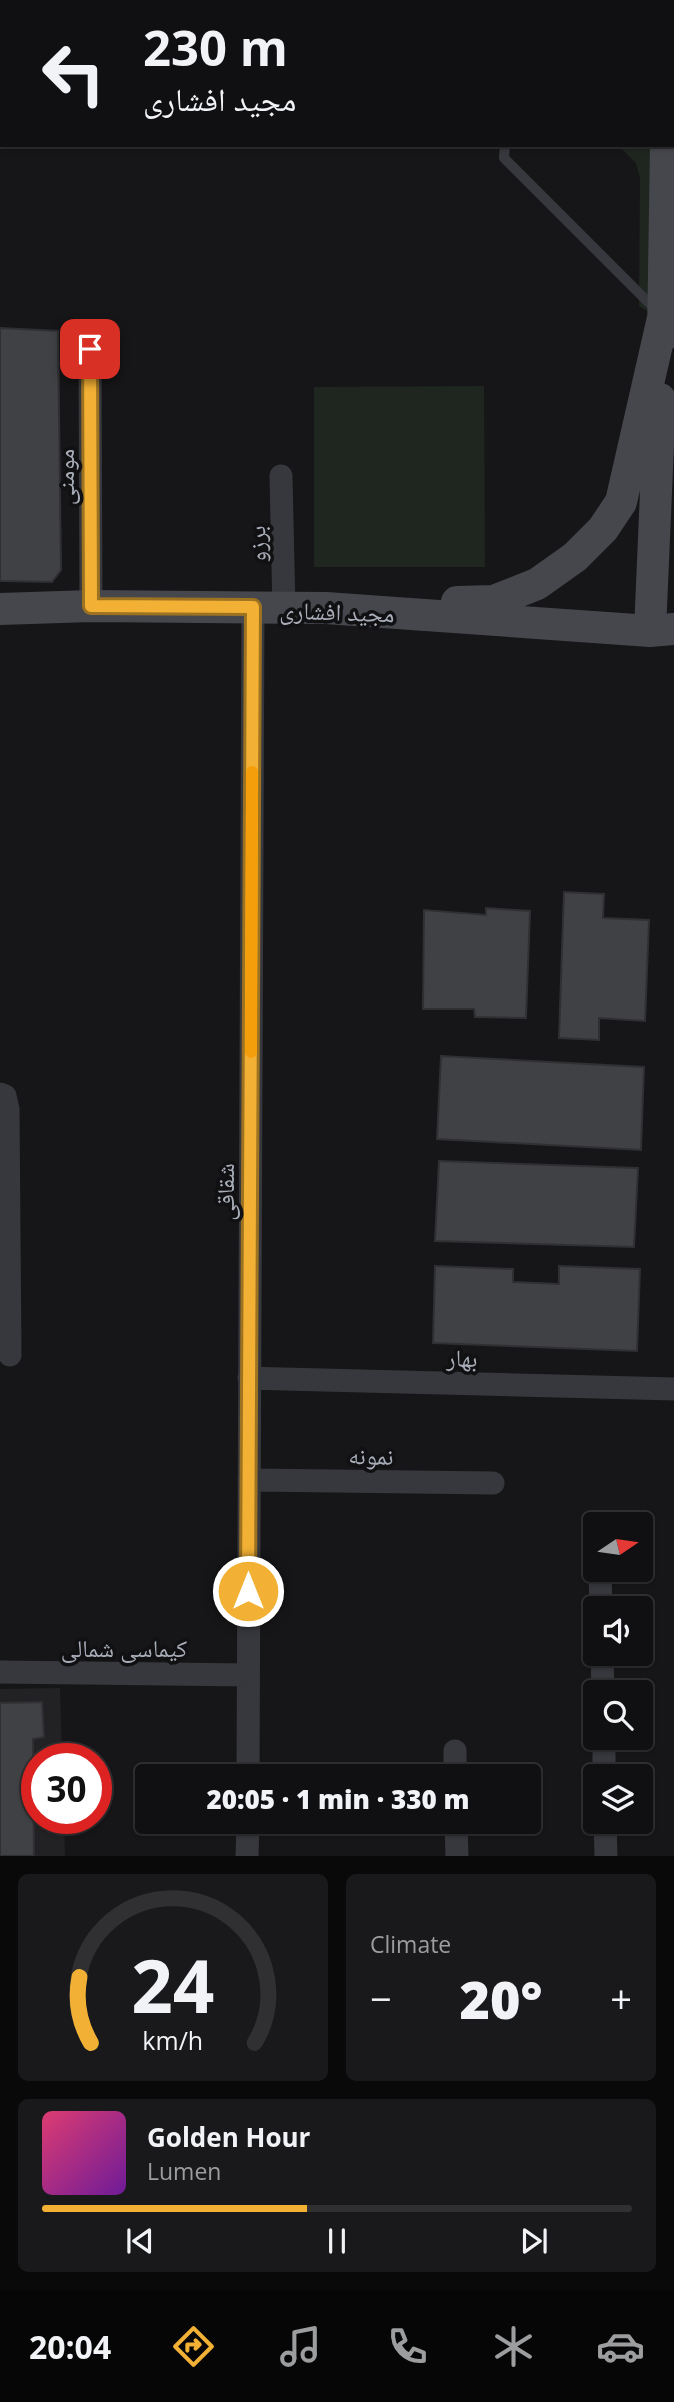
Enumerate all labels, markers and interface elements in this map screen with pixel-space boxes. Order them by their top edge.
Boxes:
text: 230 m [143,14,288,80]
icon: left [28,28,119,119]
text: مجید افشاری [143,77,296,120]
pin [60,319,120,379]
icon: arrive [71,330,109,368]
street label: مومنی [48,449,81,505]
street label: برزو [239,525,273,563]
street label: مجید افشاری [279,593,395,629]
street label: شقاقی [208,1163,241,1221]
street label: بهار [445,1340,478,1374]
street label: نمونه [348,1438,394,1472]
north arrow [583,1512,653,1582]
map controls [583,1512,653,1834]
position arrow [211,1554,285,1628]
button: sound [583,1596,653,1666]
street label: کیماسی شمالی [61,1631,187,1664]
button: search [583,1680,653,1750]
speed limit sign: 30 [21,1743,112,1834]
button: layers [583,1764,653,1834]
text: 20:05 · 1 min · 330 m [207,1781,469,1817]
text: Climate [370,1928,451,1960]
text: 24 [131,1936,215,2035]
text: 20° [460,1963,542,2034]
text: − [370,1972,392,2024]
text: + [610,1972,632,2024]
text: km/h [143,2023,203,2057]
text: Golden Hour [147,2119,310,2155]
text: Lumen [147,2155,221,2187]
icon: previous [121,2222,159,2260]
icon: pause [318,2222,356,2260]
icon: next [515,2222,553,2260]
icon: directions [169,2322,218,2371]
icon: music [276,2322,325,2371]
icon: phone [383,2322,432,2371]
icon: climate [489,2322,538,2371]
icon: car [596,2322,645,2371]
text: 20:04 [29,2325,111,2368]

